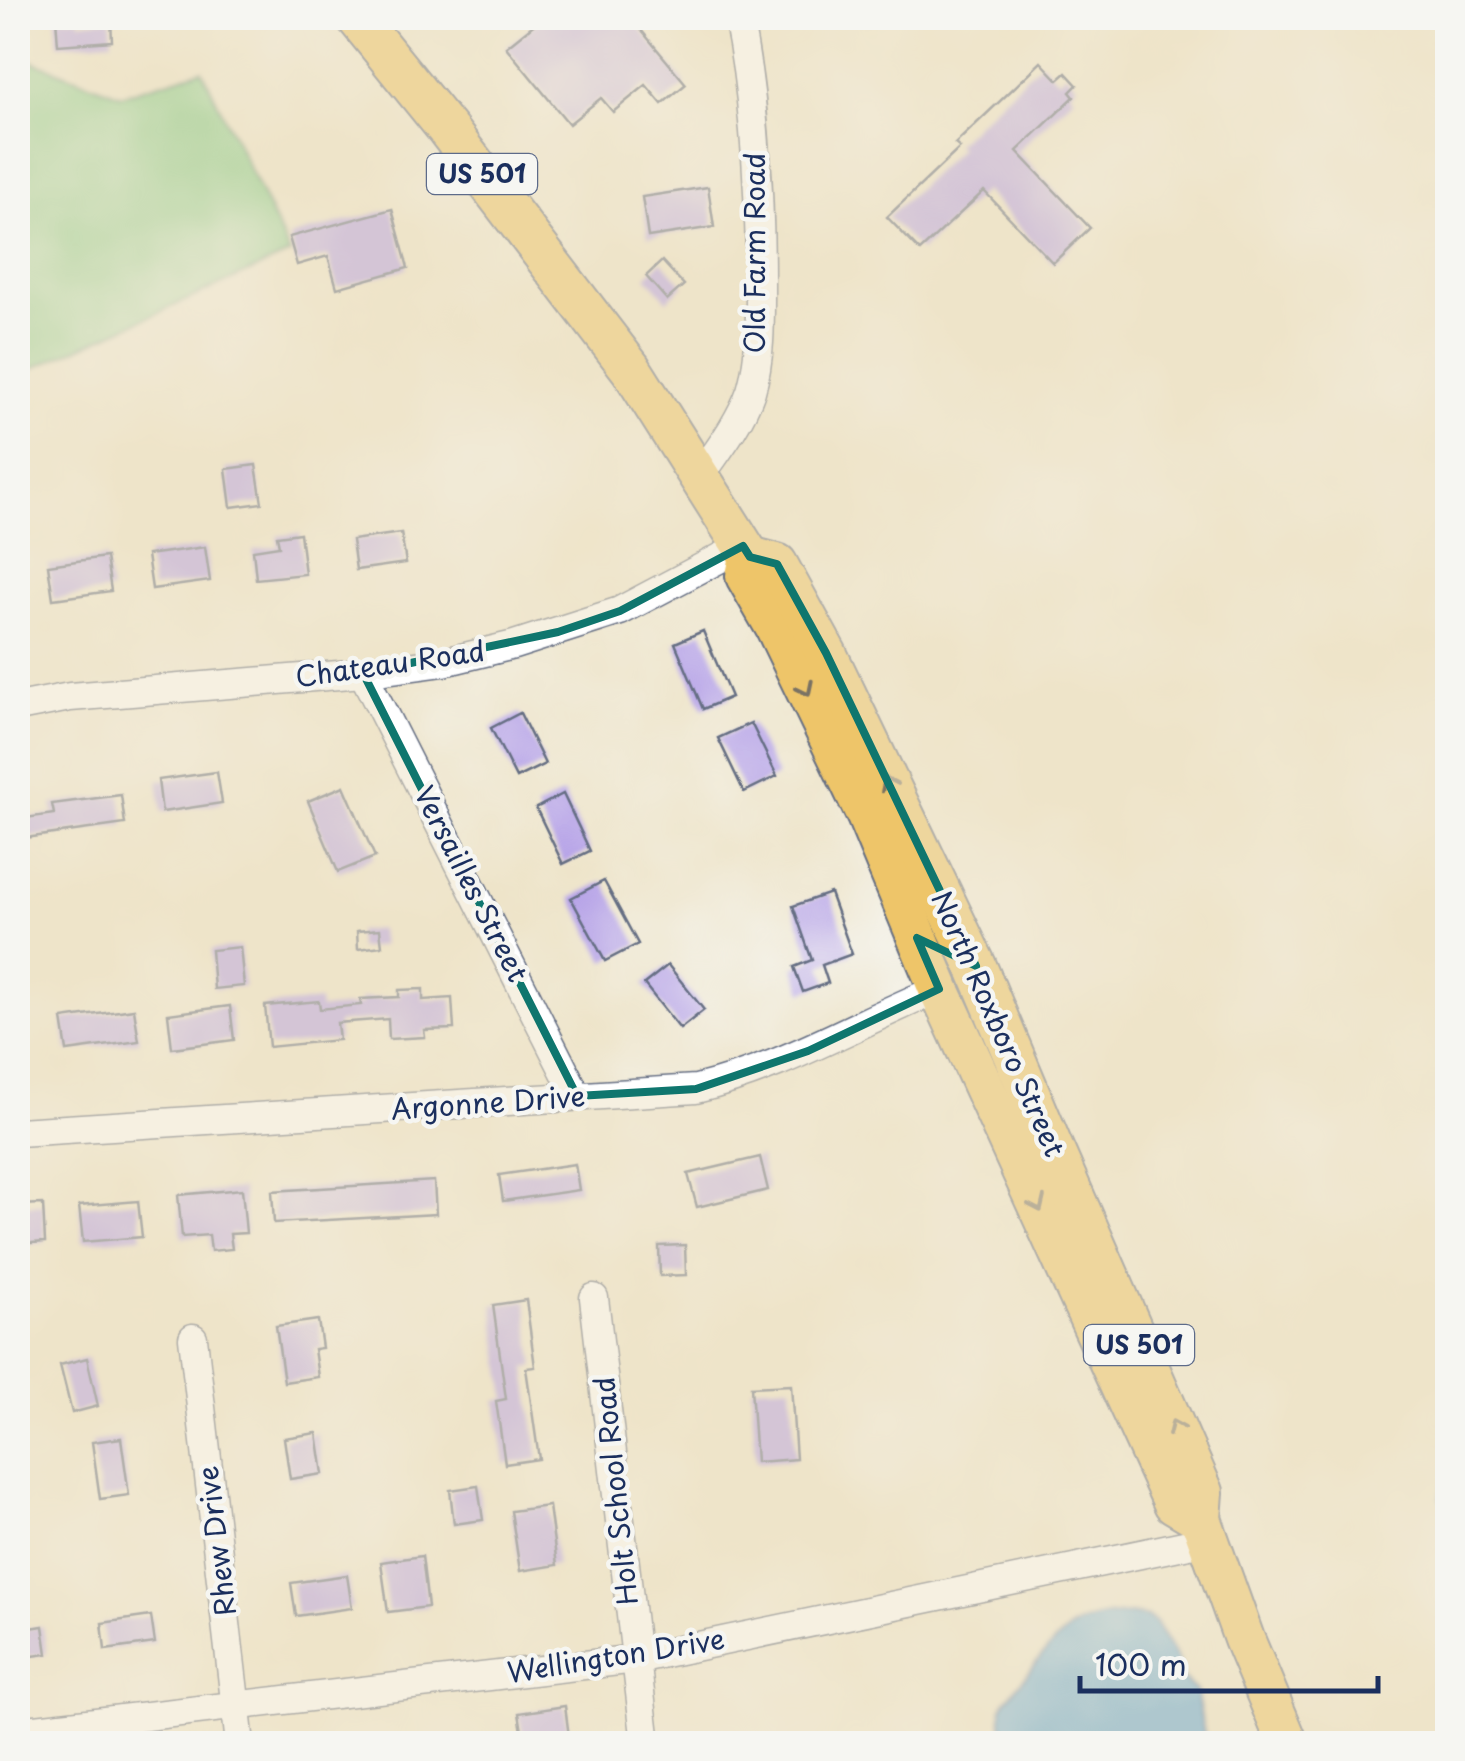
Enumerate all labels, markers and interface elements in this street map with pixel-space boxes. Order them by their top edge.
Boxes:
street label: Old Farm Road [732,152,775,354]
road number: US 501 [427,154,537,194]
street label: Chateau Road [292,628,487,697]
one-way arrow [793,679,813,697]
one-way arrow [881,775,901,793]
street label: Versailles Street [404,778,540,989]
street label: North Roxboro Street [921,883,1077,1163]
street label: Argonne Drive [389,1073,586,1130]
one-way arrow [1025,1195,1045,1213]
road number: US 501 [1084,1325,1194,1365]
street label: Holt School Road [581,1375,648,1608]
one-way arrow [1167,1419,1187,1437]
street label: Rhew Drive [185,1464,246,1619]
street label: Wellington Drive [504,1616,727,1693]
scale bar [1080,1631,1378,1693]
text: 100 m [1095,1641,1187,1686]

